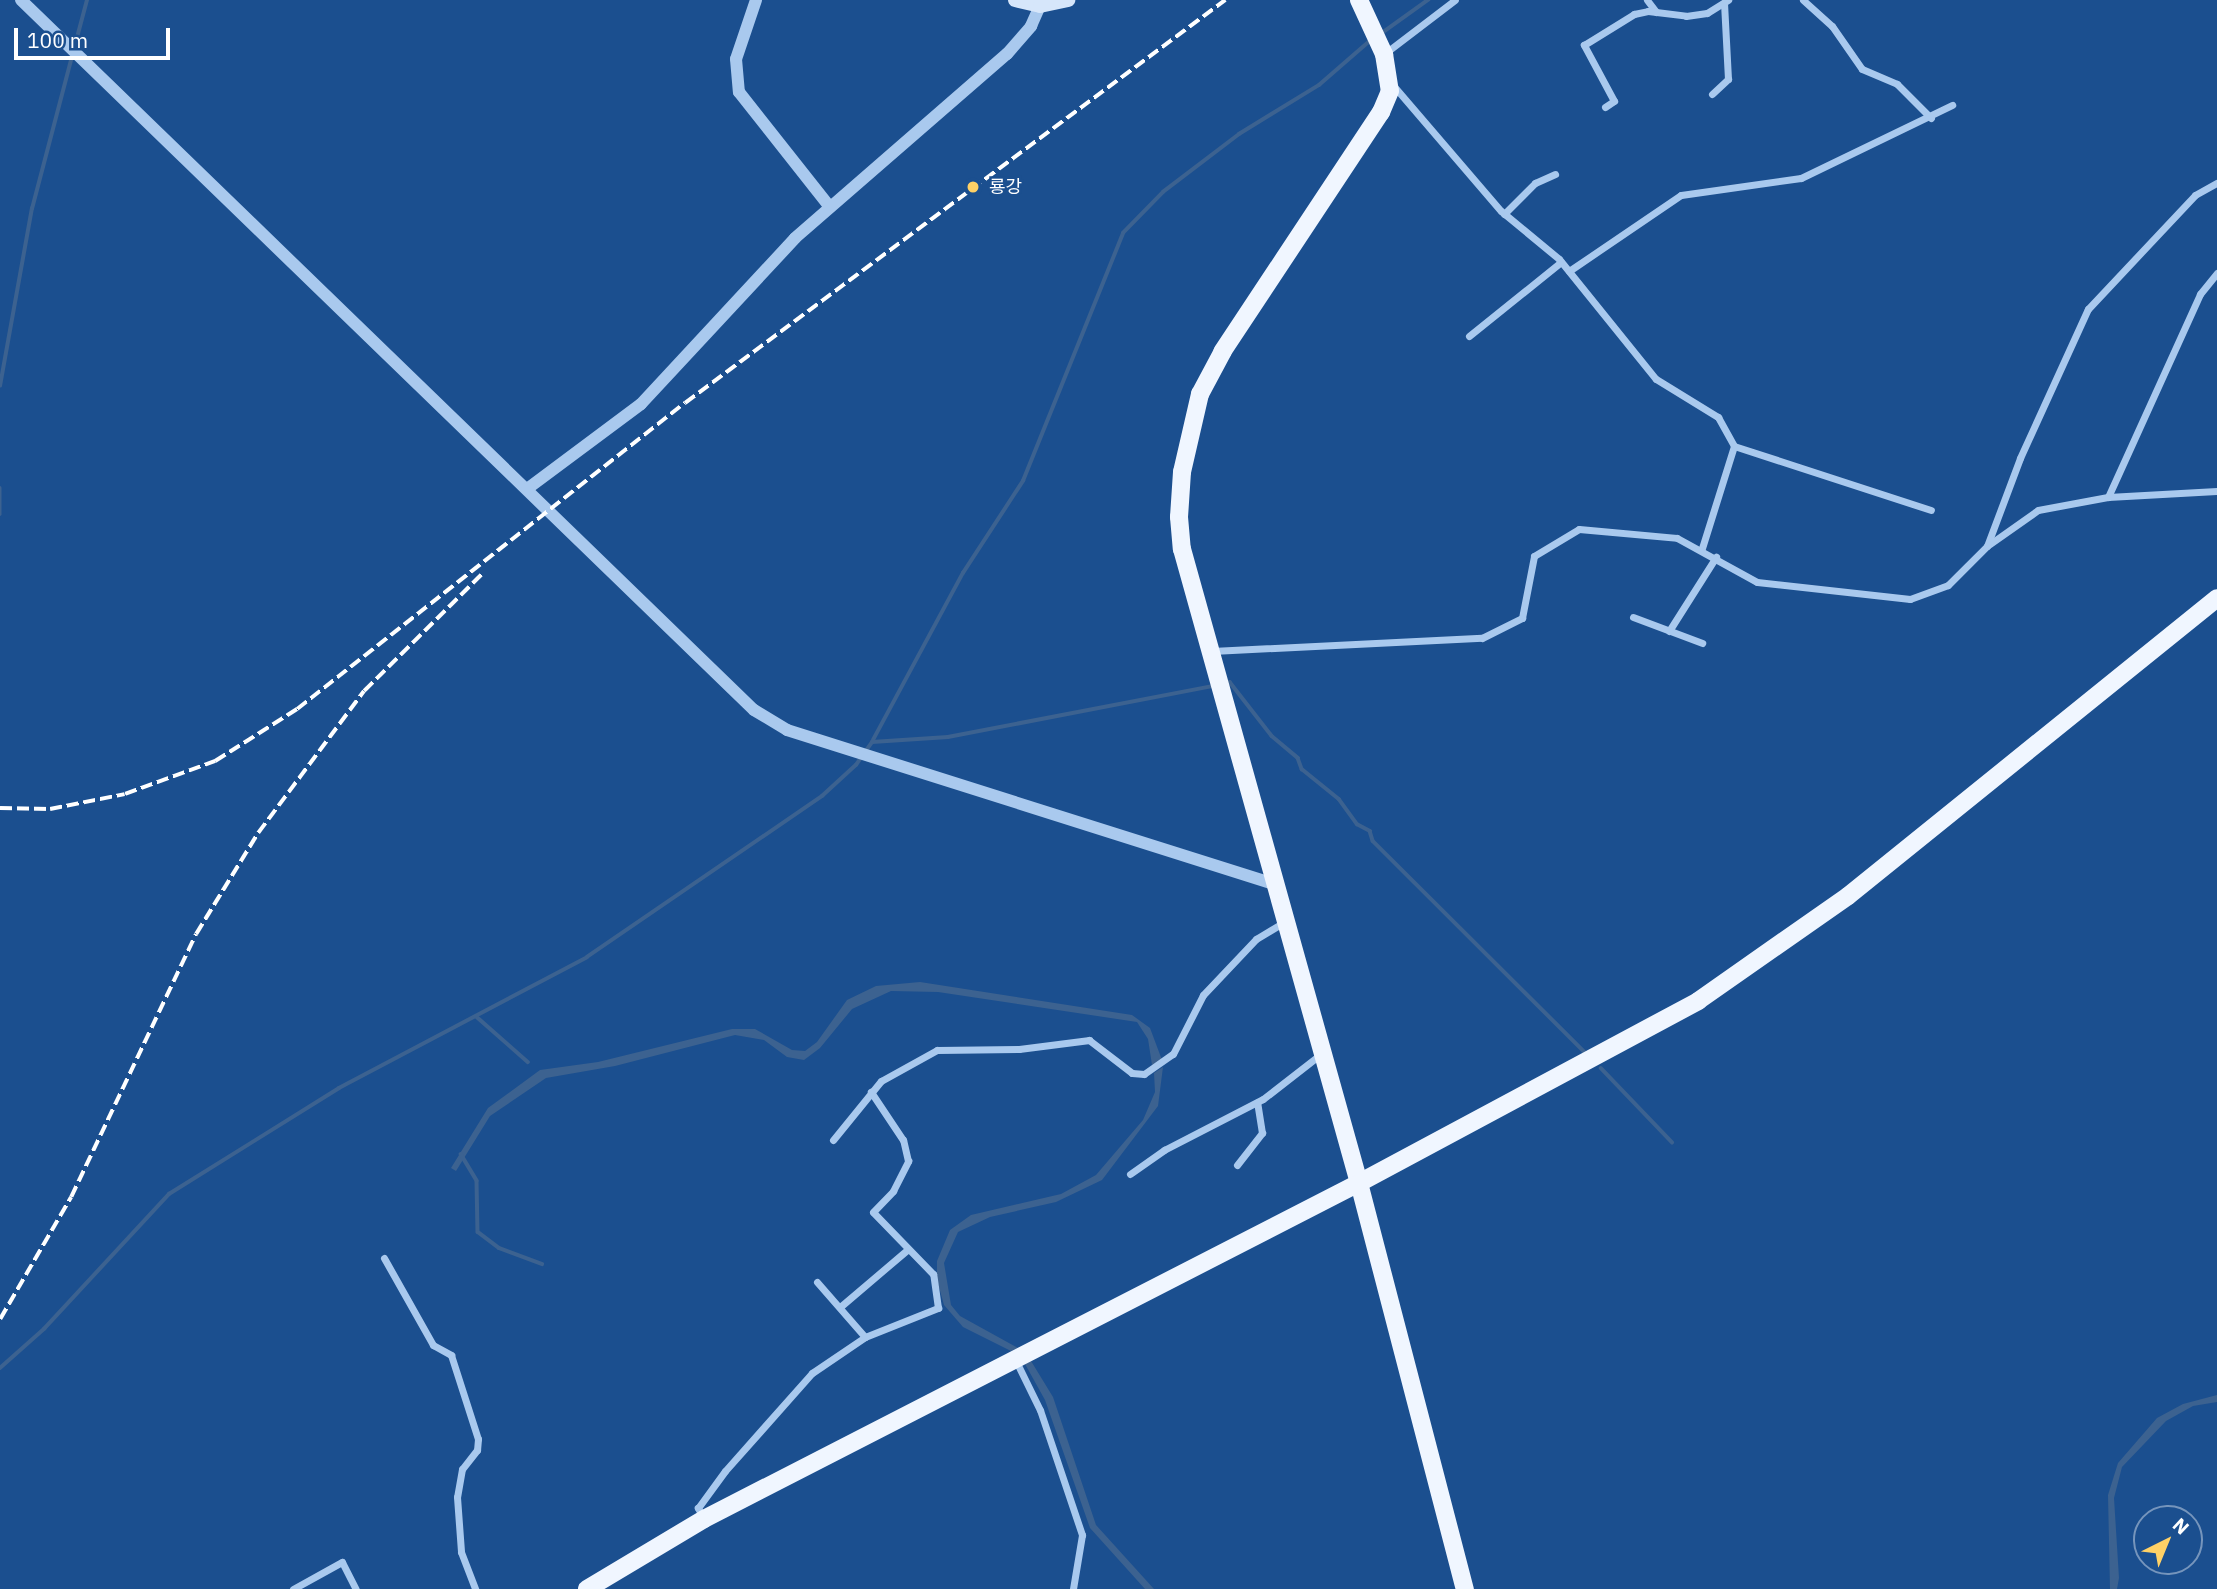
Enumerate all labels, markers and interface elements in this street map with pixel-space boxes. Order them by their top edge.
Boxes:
scale bar [18,14,173,58]
text: 100 m [27,26,88,54]
place label: 룡강 [989,176,1022,198]
marker: 룡강 [963,177,983,197]
north arrow [2133,1505,2203,1575]
text: N [2168,1513,2194,1540]

